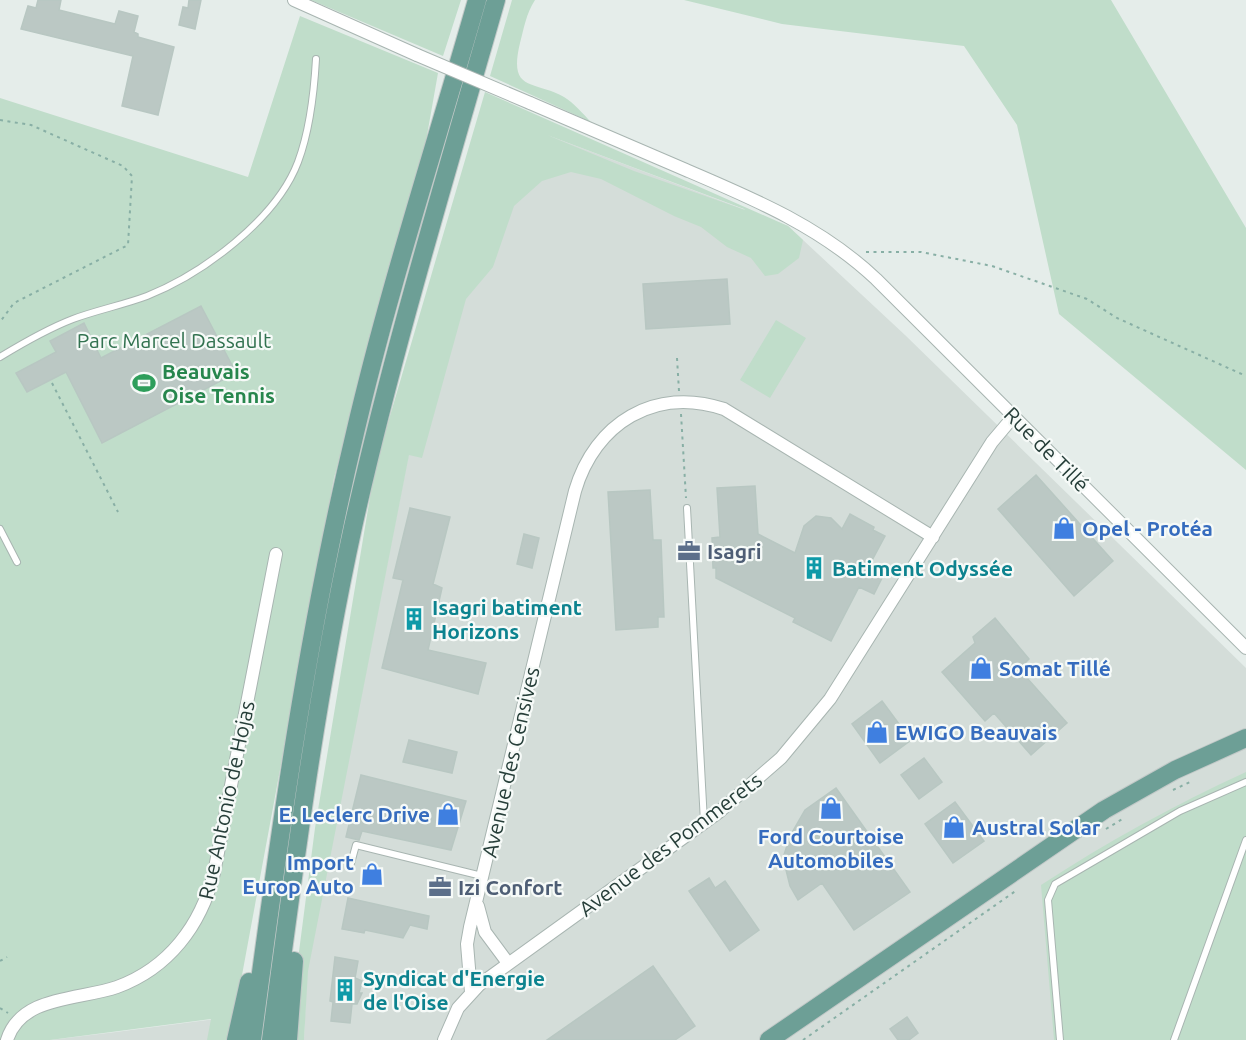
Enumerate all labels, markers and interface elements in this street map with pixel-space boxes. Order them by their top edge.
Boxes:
park label: Parc Marcel Dassault [77,328,271,352]
place label: Beauvais Oise Tennis [162,359,275,407]
sports icon: Beauvais Oise Tennis [131,370,157,396]
street label: Rue de Tillé [1000,402,1094,496]
shop icon: Opel - Protéa [1051,515,1077,541]
place label: Opel - Protéa [1082,516,1213,540]
office icon: Isagri [676,538,702,564]
place label: Isagri [707,539,761,563]
building icon: Batiment Odyssée [801,555,827,581]
place label: Batiment Odyssée [832,556,1013,580]
place label: Isagri batiment Horizons [432,595,582,643]
building icon: Isagri batiment Horizons [401,606,427,632]
shop icon: Somat Tillé [968,655,994,681]
place label: Somat Tillé [999,656,1111,680]
street label: Avenue des Censives [476,664,544,860]
street label: Rue Antonio de Hojas [193,699,259,901]
shop icon: EWIGO Beauvais [864,719,890,745]
place label: EWIGO Beauvais [895,720,1057,744]
street label: Avenue des Pommerets [574,767,766,921]
shop icon: Ford Courtoise Automobiles [818,795,844,821]
shop icon: E. Leclerc Drive [435,801,461,827]
place label: E. Leclerc Drive [279,802,430,826]
shop icon: Austral Solar [941,814,967,840]
place label: Austral Solar [972,815,1101,839]
place label: Ford Courtoise Automobiles [758,824,904,872]
place label: Import Europ Auto [242,850,354,898]
shop icon: Import Europ Auto [359,861,385,887]
office icon: Izi Confort [427,874,453,900]
place label: Izi Confort [458,875,562,899]
place label: Syndicat d'Energie de l'Oise [363,966,545,1014]
building icon: Syndicat d'Energie de l'Oise [332,977,358,1003]

